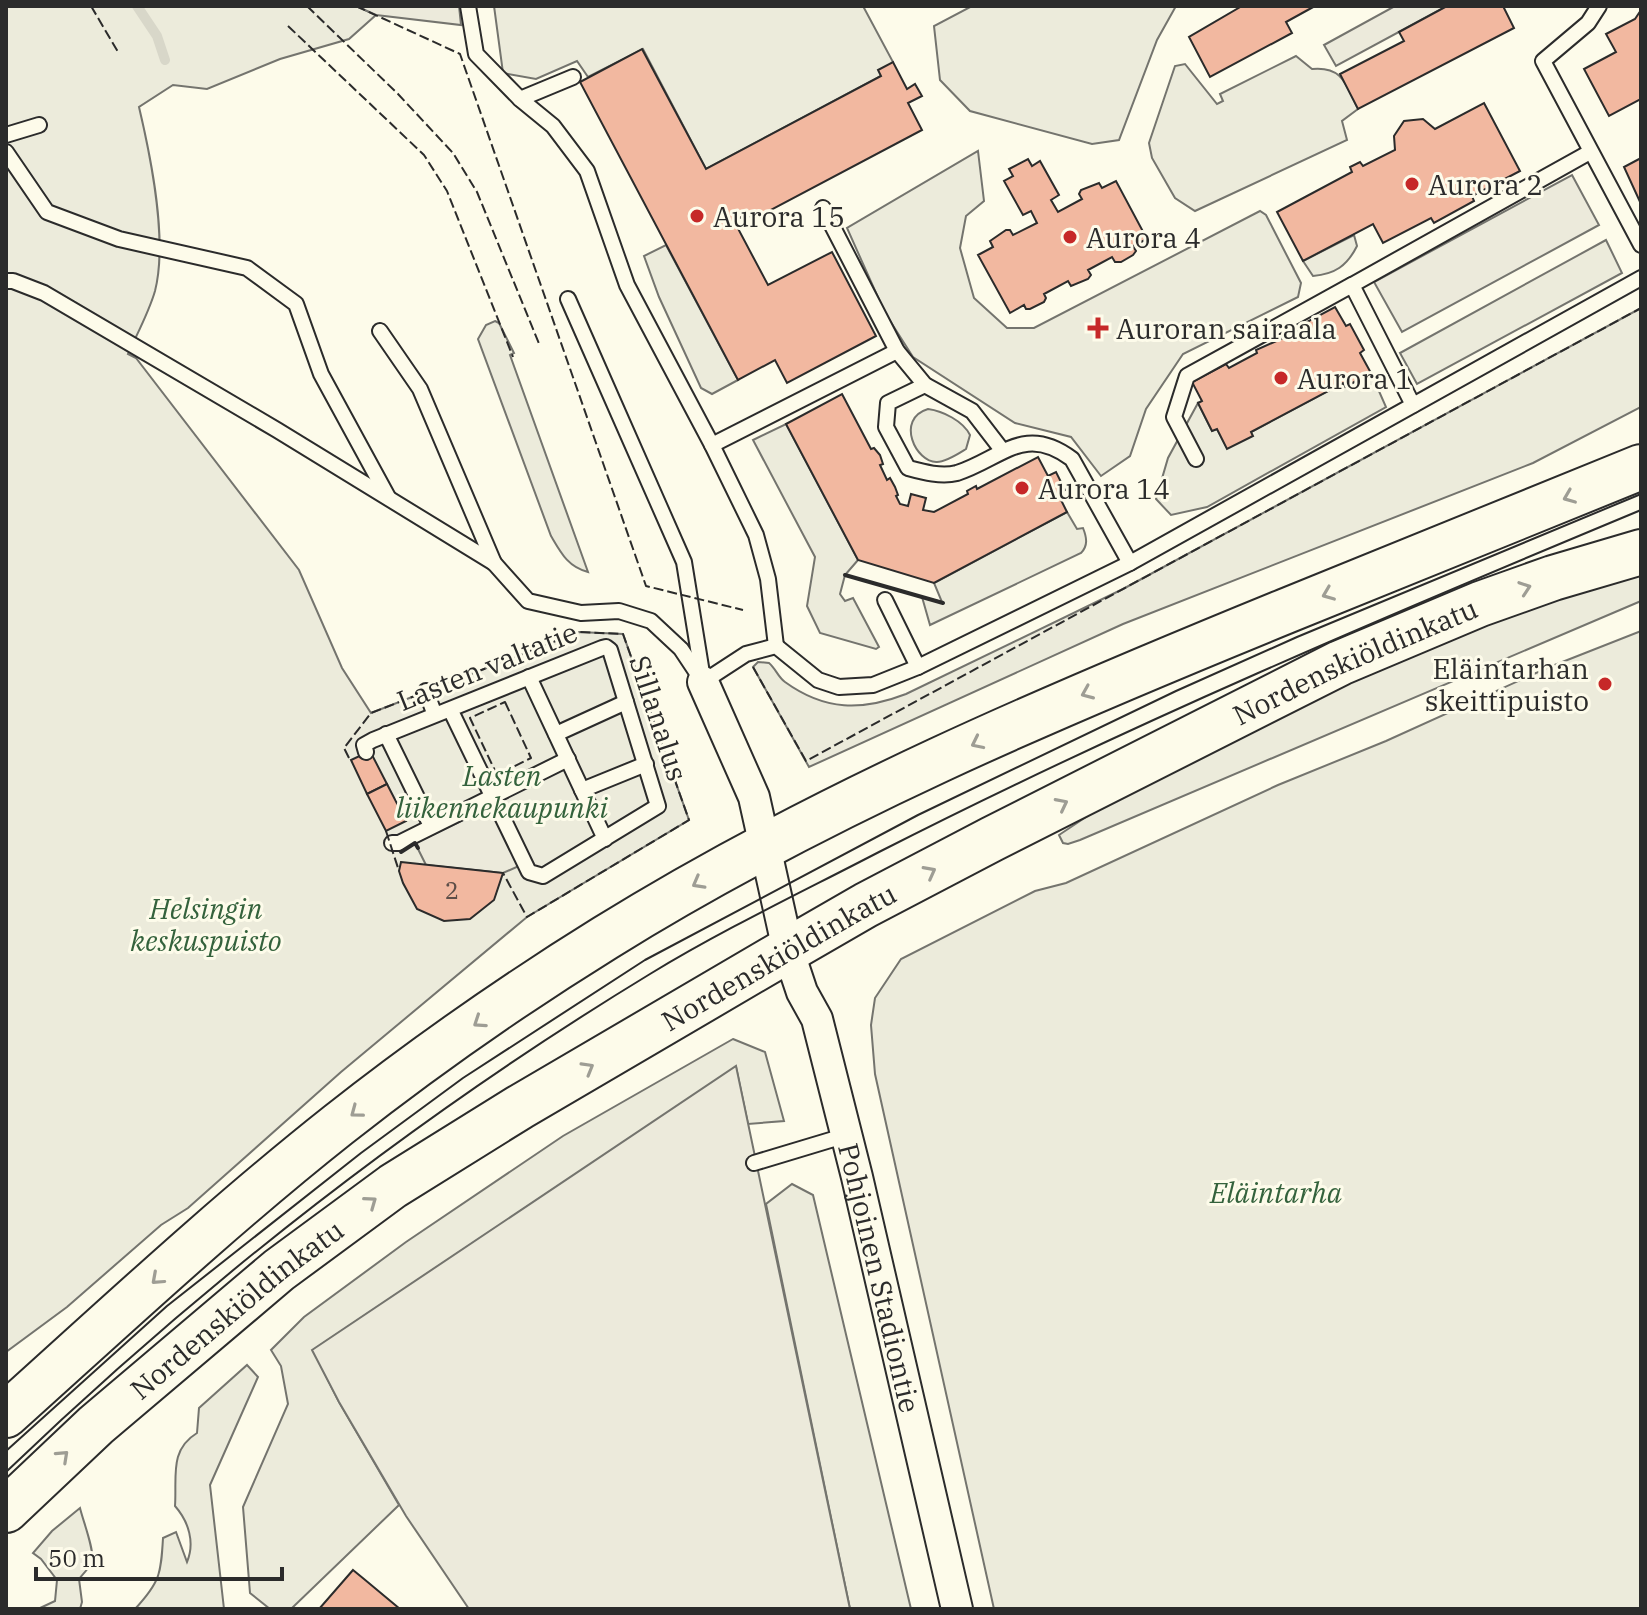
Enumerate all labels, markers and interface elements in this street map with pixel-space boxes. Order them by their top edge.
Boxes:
place label: Aurora 2 [1428,166,1543,203]
marker: Aurora 2 [1403,175,1421,193]
place label: Aurora 15 [713,198,845,235]
marker: Aurora 15 [688,207,706,225]
place label: Aurora 4 [1086,219,1201,256]
marker: Aurora 4 [1061,228,1079,246]
place label: Auroran sairaala [1116,310,1337,347]
marker: Auroran sairaala [1087,317,1109,339]
place label: Aurora 1 [1297,360,1412,397]
marker: Aurora 1 [1272,369,1290,387]
place label: Aurora 14 [1038,470,1170,507]
marker: Aurora 14 [1013,479,1031,497]
one-way arrow [1563,487,1577,503]
one-way arrow [1517,581,1531,598]
one-way arrow [1322,585,1336,601]
street label: Nordenskiöldinkatu [1226,589,1483,733]
street label: Lasten valtatie [391,613,583,719]
street label: Sillanalus [621,650,697,786]
place label: Eläintarhan skeittipuisto [1425,650,1589,719]
marker: Eläintarhan skeittipuisto [1596,675,1614,693]
one-way arrow [1081,683,1095,699]
one-way arrow [971,733,985,749]
park label: Lasten liikennekaupunki [396,757,609,826]
one-way arrow [1053,799,1068,814]
one-way arrow [921,866,936,881]
one-way arrow [693,873,707,889]
house number: 2 [445,874,459,906]
street label: Nordenskiöldinkatu [654,874,902,1039]
park label: Helsingin keskuspuisto [130,890,282,959]
one-way arrow [473,1012,487,1027]
one-way arrow [579,1062,594,1078]
one-way arrow [350,1102,365,1116]
street label: Pohjoinen Stadiontie [831,1139,929,1416]
park label: Eläintarha [1209,1174,1342,1211]
one-way arrow [363,1198,377,1212]
street label: Nordenskiöldinkatu [122,1211,350,1407]
one-way arrow [151,1269,166,1283]
one-way arrow [54,1451,68,1466]
scale bar [36,1531,282,1581]
text: 50 m [48,1542,105,1574]

